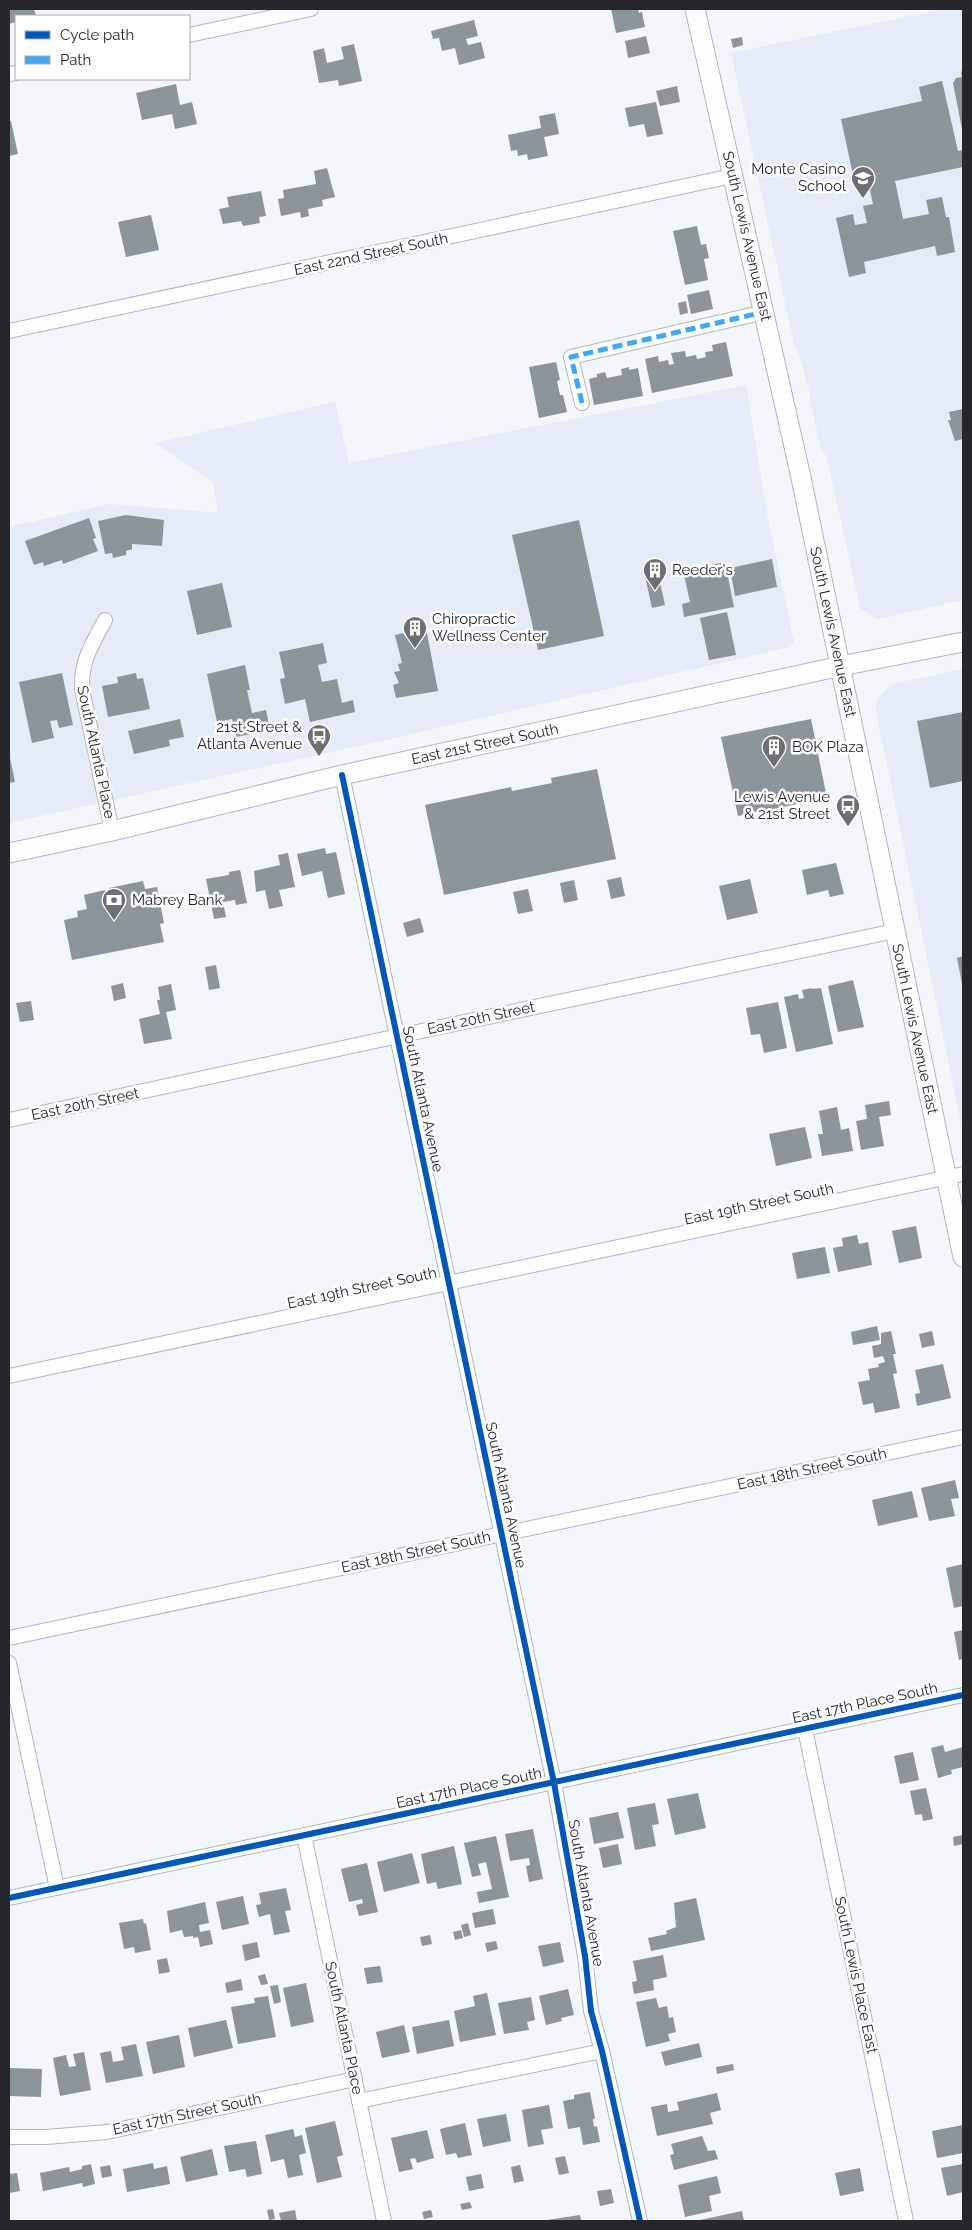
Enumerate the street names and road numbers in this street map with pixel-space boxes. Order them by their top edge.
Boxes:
street label: South Lewis Avenue East [719,149,775,323]
street label: East 22nd Street South [292,229,450,279]
street label: South Lewis Avenue East [806,545,860,719]
street label: South Atlanta Place [73,684,119,820]
street label: East 21st Street South [410,720,560,768]
street label: South Lewis Avenue East [888,942,942,1116]
street label: East 20th Street [426,998,536,1038]
street label: South Atlanta Avenue [399,1024,447,1174]
street label: East 20th Street [30,1084,140,1124]
street label: East 19th Street South [683,1179,835,1229]
street label: East 19th Street South [286,1263,438,1313]
street label: South Atlanta Avenue [482,1420,530,1570]
street label: East 18th Street South [736,1444,888,1494]
street label: East 18th Street South [340,1527,492,1577]
street label: East 17th Place South [791,1679,939,1727]
street label: East 17th Place South [395,1764,543,1812]
street label: South Atlanta Avenue [564,1818,608,1968]
street label: South Lewis Place East [831,1895,881,2055]
street label: South Atlanta Place [321,1960,367,2096]
street label: East 17th Street South [111,2089,263,2139]

